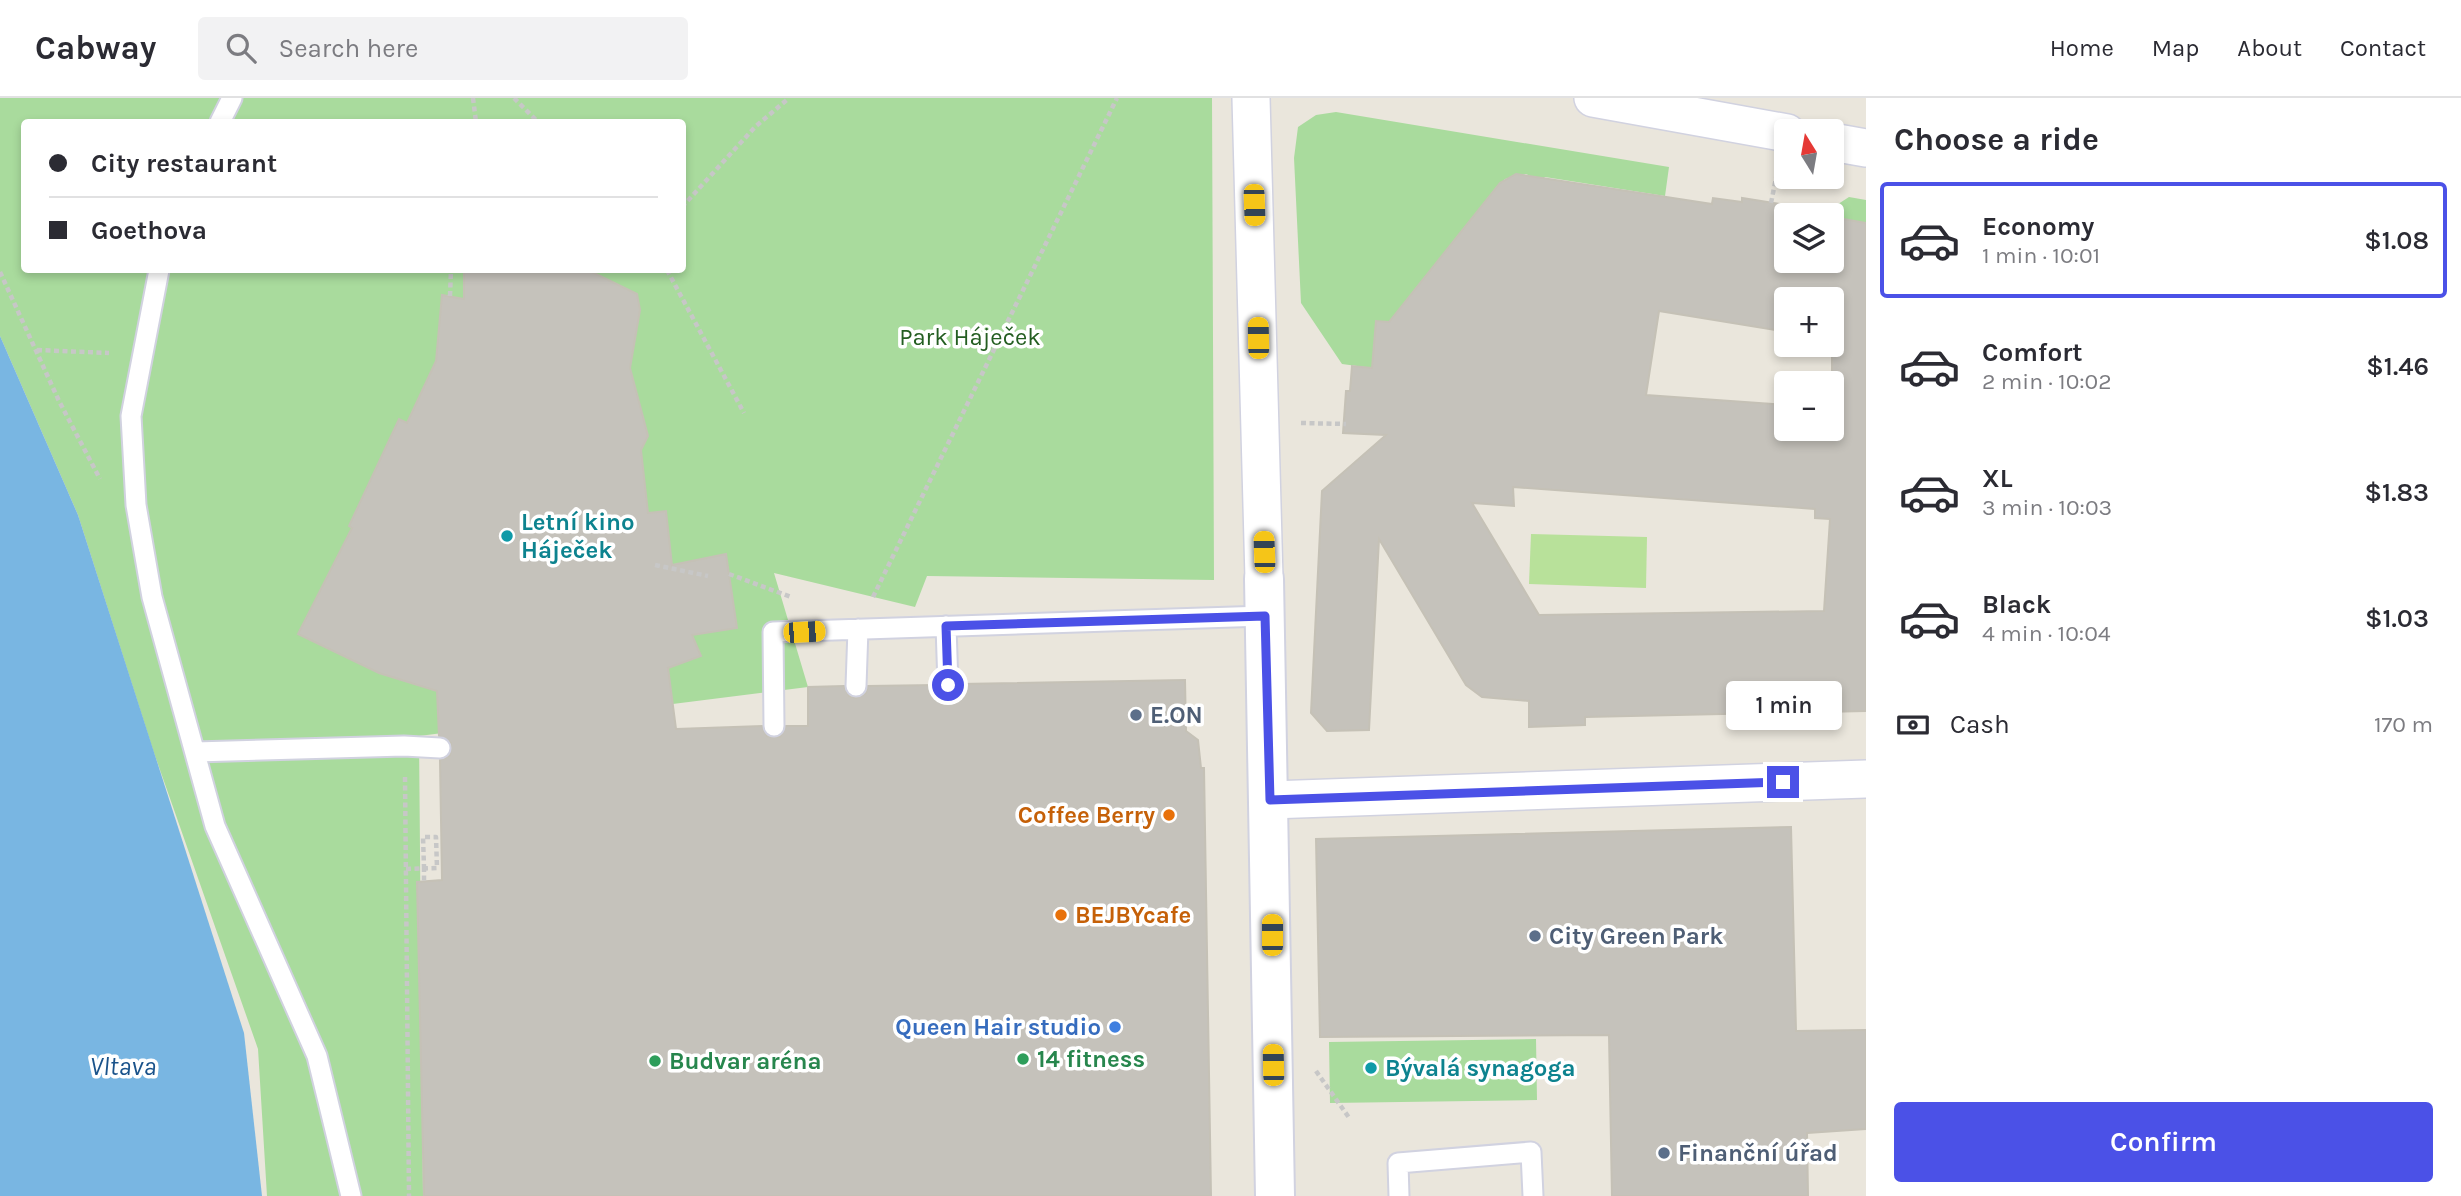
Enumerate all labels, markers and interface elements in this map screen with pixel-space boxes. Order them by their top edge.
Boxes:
search box [198,17,688,80]
text: Cabway [35,29,156,67]
icon: search [222,29,260,67]
text: Search here [278,33,418,64]
text: Home [2050,34,2114,62]
text: Map [2152,34,2199,62]
text: About [2237,34,2302,62]
text: Contact [2340,34,2426,62]
north arrow [1774,119,1844,189]
map controls [1774,119,1844,441]
text: Choose a ride [1894,121,2099,158]
text: City restaurant [91,148,277,179]
car [1243,184,1266,226]
button: layers [1774,203,1844,273]
icon: car [1898,209,1961,272]
text: Economy [1982,211,2094,242]
text: Goethova [91,215,207,246]
text: $1.08 [2364,225,2429,256]
text: 1 min · 10:01 [1982,242,2100,269]
button: + [1774,287,1844,357]
car [1248,317,1269,359]
park label: Park Háječek [899,323,1041,351]
icon: car [1898,335,1961,398]
text: Comfort [1982,337,2083,368]
text: $1.46 [2366,351,2429,382]
text: 2 min · 10:02 [1982,368,2112,395]
button: − [1774,371,1844,441]
icon: car [1898,461,1961,524]
text: XL [1982,463,2013,494]
text: $1.83 [2365,477,2429,508]
text: 3 min · 10:03 [1982,494,2112,521]
place label: Letní kino Háječek [521,508,635,564]
marker: Letní kino Háječek [499,528,515,544]
car [1253,531,1276,573]
icon: car [1898,587,1961,650]
text: Black [1982,589,2051,620]
text: $1.03 [2365,603,2429,634]
car [783,620,826,644]
text: 4 min · 10:04 [1982,620,2111,647]
route start [932,669,964,701]
callout: 1 min [1725,680,1841,730]
text: 1 min [1755,692,1813,719]
place label: E.ON [1150,701,1203,729]
icon: cash [1894,706,1932,744]
marker: E.ON [1128,707,1144,723]
text: Cash [1950,709,2010,740]
text: 170 m [2374,711,2433,738]
route end [1767,766,1799,798]
place label: Coffee Berry [1018,801,1155,829]
marker: Coffee Berry [1161,807,1177,823]
place label: BEJBYcafe [1075,901,1191,929]
marker: BEJBYcafe [1053,907,1069,923]
car [1262,914,1283,956]
place label: City Green Park [1549,922,1723,950]
marker: City Green Park [1527,928,1543,944]
place label: Queen Hair studio [895,1013,1101,1041]
marker: Queen Hair studio [1107,1019,1123,1035]
car [1263,1044,1284,1086]
place label: 14 fitness [1037,1045,1145,1073]
place label: Budvar aréna [669,1047,822,1075]
water label: Vltava [90,1051,156,1082]
marker: 14 fitness [1015,1051,1031,1067]
marker: Budvar aréna [647,1053,663,1069]
place label: Bývalá synagoga [1385,1054,1575,1082]
marker: Bývalá synagoga [1363,1060,1379,1076]
button: Confirm [1894,1102,2433,1182]
place label: Finanční úřad [1678,1139,1838,1167]
marker: Finanční úřad [1656,1145,1672,1161]

